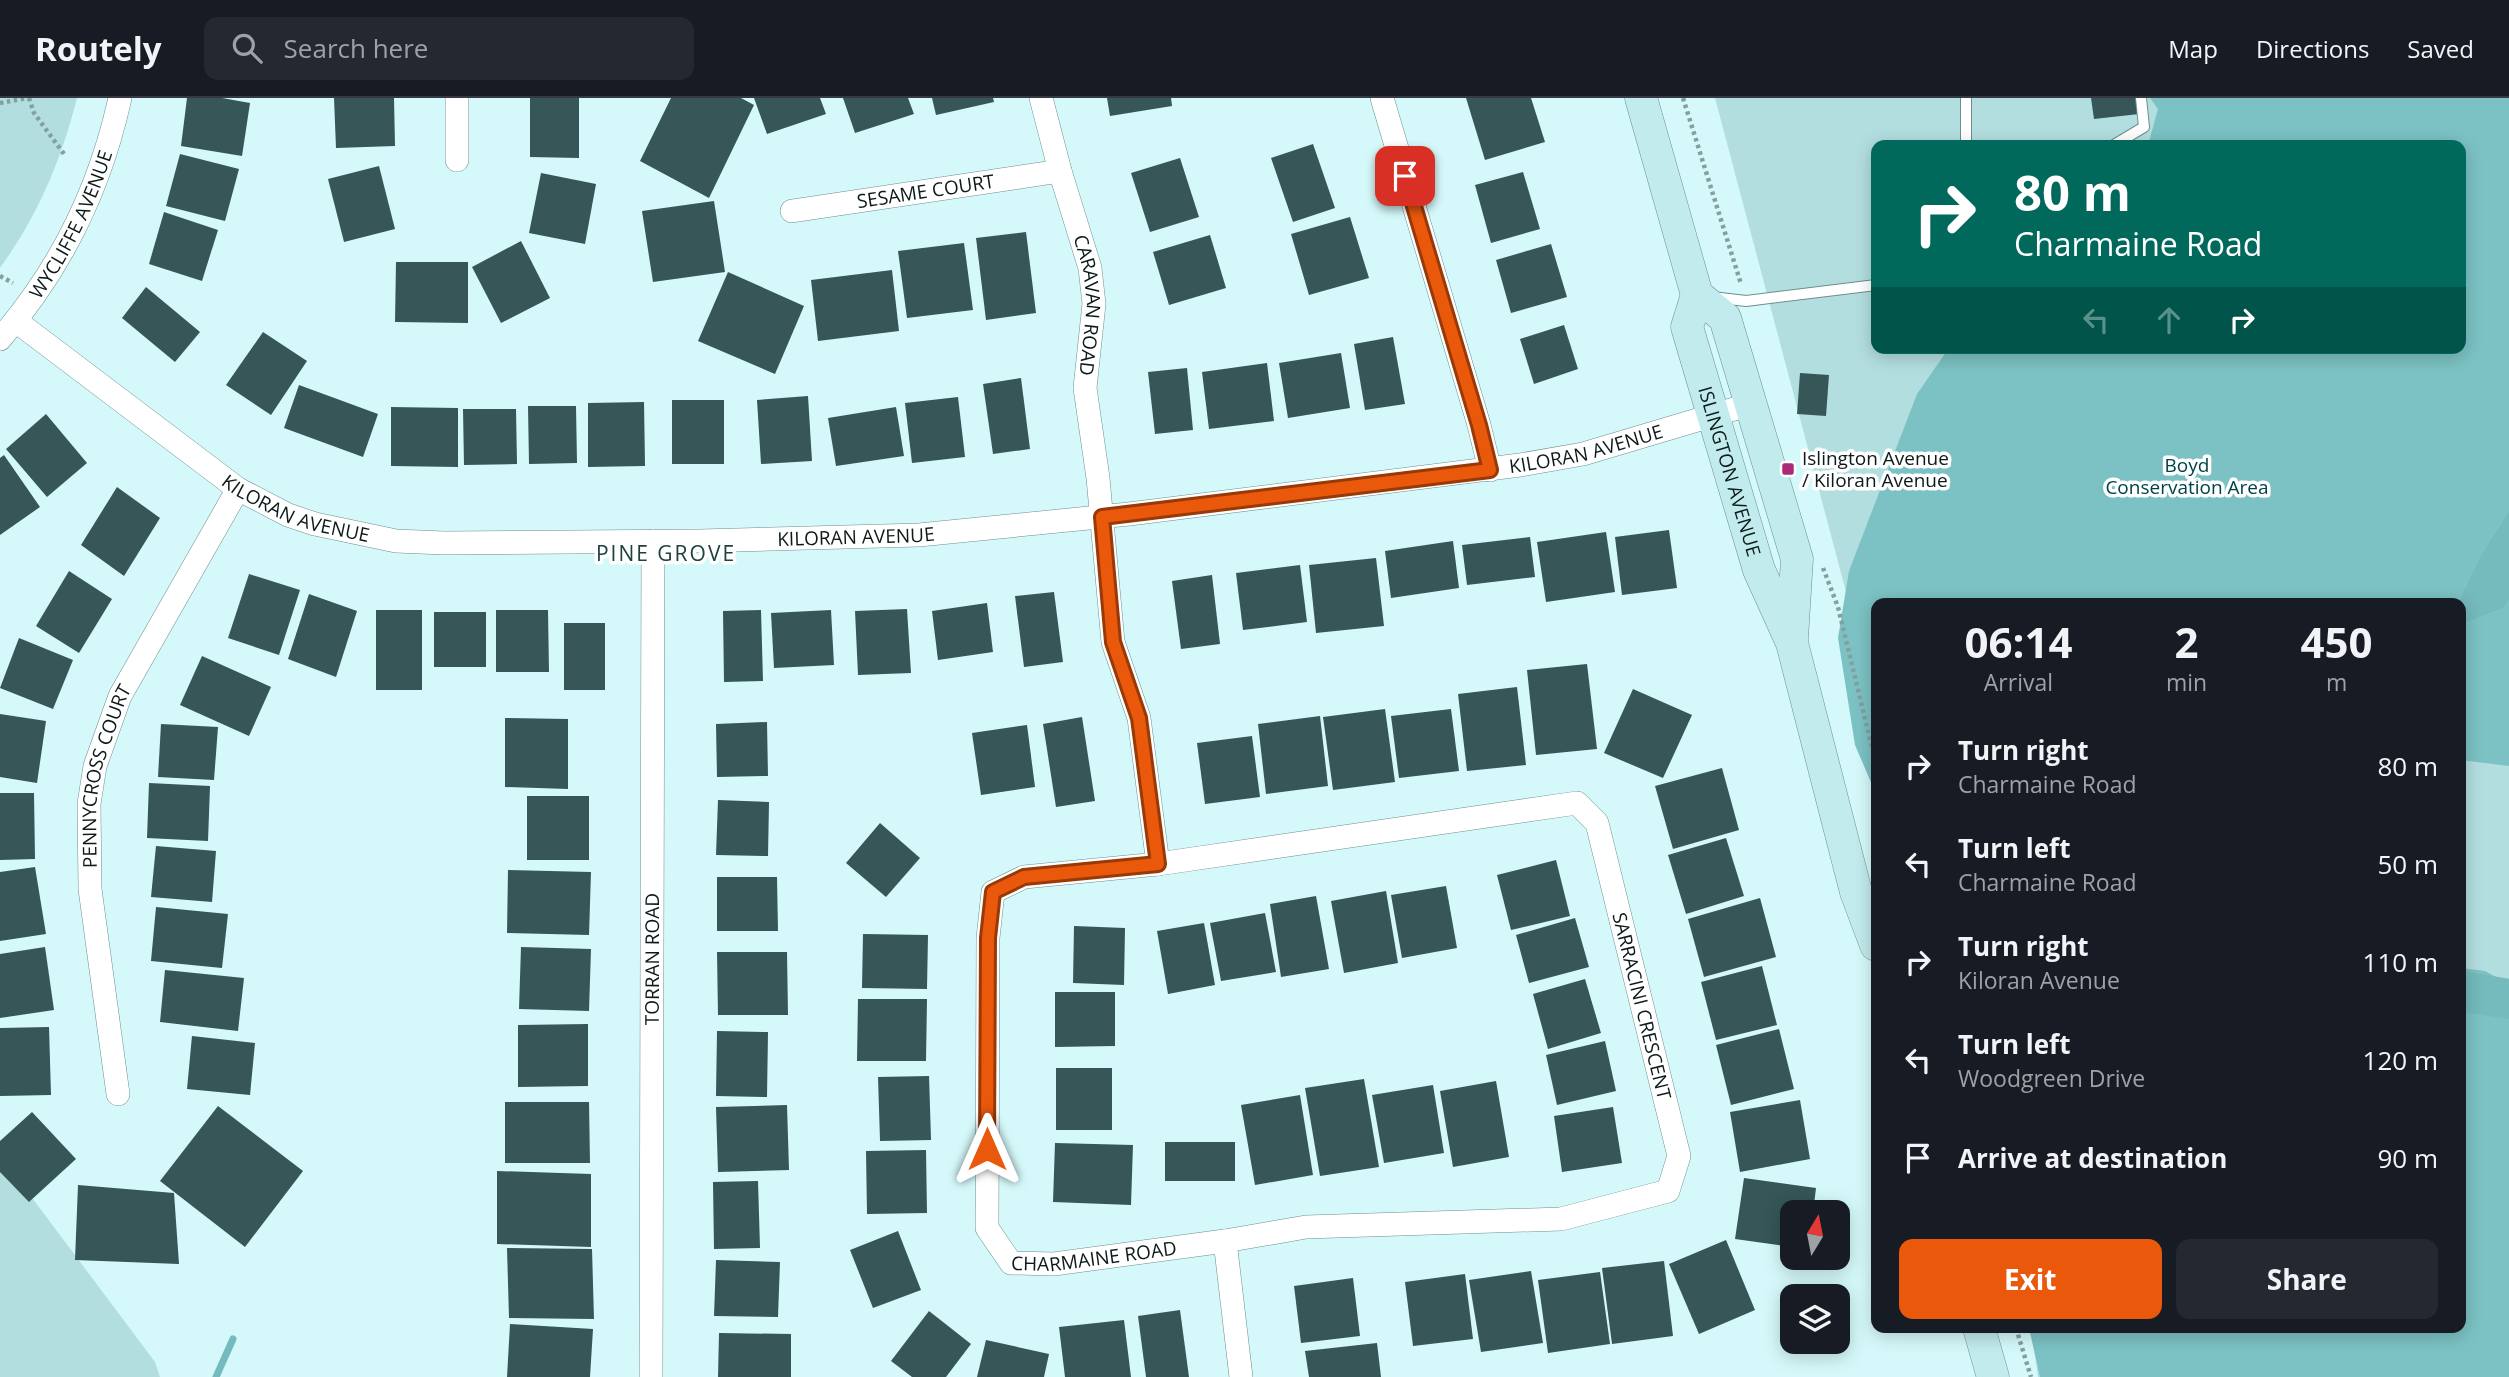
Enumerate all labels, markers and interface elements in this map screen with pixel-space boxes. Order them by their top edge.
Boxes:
search box [204,17,694,80]
text: Routely [35,26,162,71]
icon: search [228,29,266,67]
text: Search here [284,30,428,66]
text: Map [2168,32,2218,65]
text: Directions [2256,32,2369,65]
text: Saved [2407,32,2474,65]
pin [1375,146,1435,206]
street label: WYCLIFFE AVENUE [23,147,118,304]
icon: arrive [1386,157,1424,195]
text: 80 m [2014,159,2131,225]
street label: SESAME COURT [855,168,997,214]
icon: right [1899,168,1990,259]
text: Charmaine Road [2014,222,2262,265]
street label: CARAVAN ROAD [1067,231,1107,377]
icon: left [2077,301,2115,339]
icon: ahead [2150,301,2188,339]
icon: right [2223,301,2261,339]
street label: ISLINGTON AVENUE [1692,383,1767,559]
street label: KILORAN AVENUE [1508,418,1666,479]
place label: Islington Avenue / Kiloran Avenue [1802,445,1949,493]
park label: Boyd Conservation Area [2105,452,2269,500]
marker: Islington Avenue / Kiloran Avenue [1780,461,1796,477]
street label: KILORAN AVENUE [217,468,372,548]
street label: KILORAN AVENUE [777,521,936,552]
district label: PINE GROVE [596,539,736,567]
text: 06:14 [1964,613,2072,670]
text: 2 [2174,613,2199,670]
text: 450 [2301,613,2373,670]
text: Arrival [1984,666,2053,698]
text: min [2166,666,2207,698]
text: m [2326,666,2347,698]
street label: PENNYCROSS COURT [76,679,137,868]
text: Turn right [1958,732,2089,768]
icon: right [1899,747,1937,785]
text: 80 m [2377,748,2438,784]
text: Charmaine Road [1958,768,2137,800]
text: Turn left [1958,830,2070,866]
icon: left [1899,845,1937,883]
text: 50 m [2377,846,2438,882]
text: Charmaine Road [1958,866,2137,898]
street label: TORRAN ROAD [639,893,665,1025]
street label: SARRACINI CRESCENT [1606,910,1678,1103]
text: Turn right [1958,928,2089,964]
icon: right [1899,943,1937,981]
text: 110 m [2363,944,2438,980]
text: Kiloran Avenue [1958,964,2120,996]
text: Turn left [1958,1026,2070,1062]
icon: left [1899,1041,1937,1079]
text: 120 m [2363,1042,2438,1078]
text: Woodgreen Drive [1958,1062,2145,1094]
position arrow [950,1112,1024,1186]
icon: arrive [1899,1139,1937,1177]
text: Arrive at destination [1958,1140,2227,1176]
text: 90 m [2377,1140,2438,1176]
north arrow [1780,1200,1850,1270]
map controls [1780,1200,1850,1354]
street label: CHARMAINE ROAD [1011,1235,1178,1278]
button: Exit [1899,1239,2162,1319]
button: Share [2176,1239,2438,1319]
button: layers [1780,1284,1850,1354]

